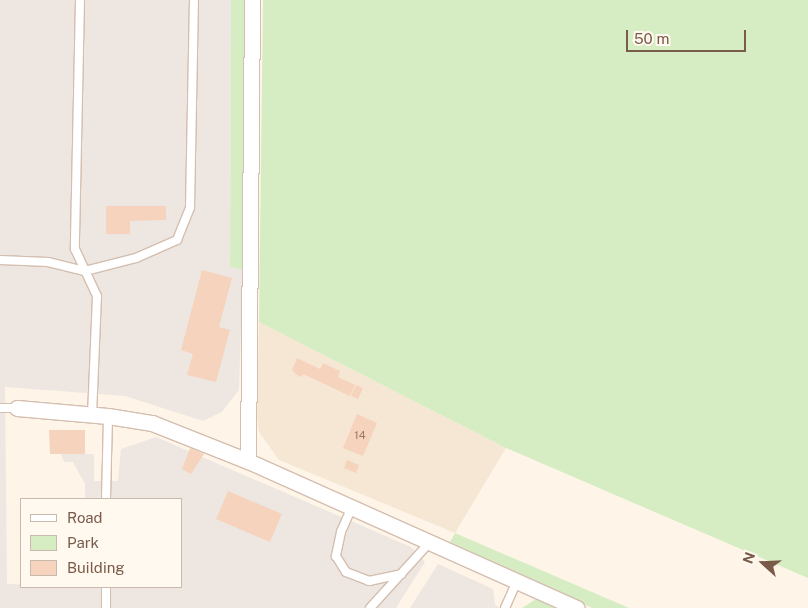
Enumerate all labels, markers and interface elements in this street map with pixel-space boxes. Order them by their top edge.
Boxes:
scale bar [628,20,748,52]
text: 50 m [634,30,669,47]
house number: 14 [354,428,366,442]
legend [20,498,182,588]
text: Road [67,509,103,526]
text: Park [67,534,99,551]
north arrow [738,538,788,588]
text: N [740,550,758,566]
text: Building [67,559,125,576]

